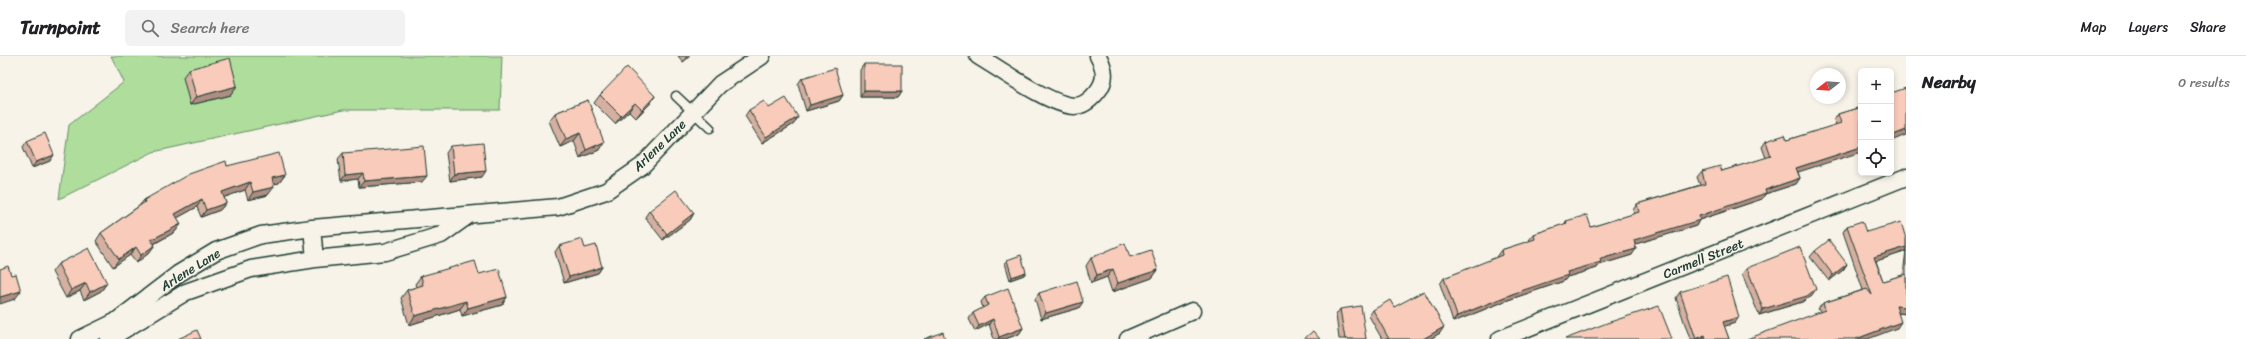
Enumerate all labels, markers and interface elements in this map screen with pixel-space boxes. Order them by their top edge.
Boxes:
search box [125,10,405,46]
text: Turnpoint [20,11,101,44]
text: Search here [171,15,250,41]
text: Map [2081,15,2106,40]
text: Layers [2128,15,2168,40]
text: Share [2190,15,2226,40]
icon: search [139,17,161,39]
text: Nearby [1922,67,1976,97]
north arrow [1810,68,1846,104]
map controls [1858,68,1894,176]
button: + [1858,68,1894,104]
text: 0 results [2178,71,2230,94]
button: − [1858,104,1894,140]
street label: Arlene Lane [626,113,692,178]
button: locate [1858,140,1894,176]
street label: Carmell Street [1659,232,1747,285]
street label: Arlene Lane [155,242,225,298]

